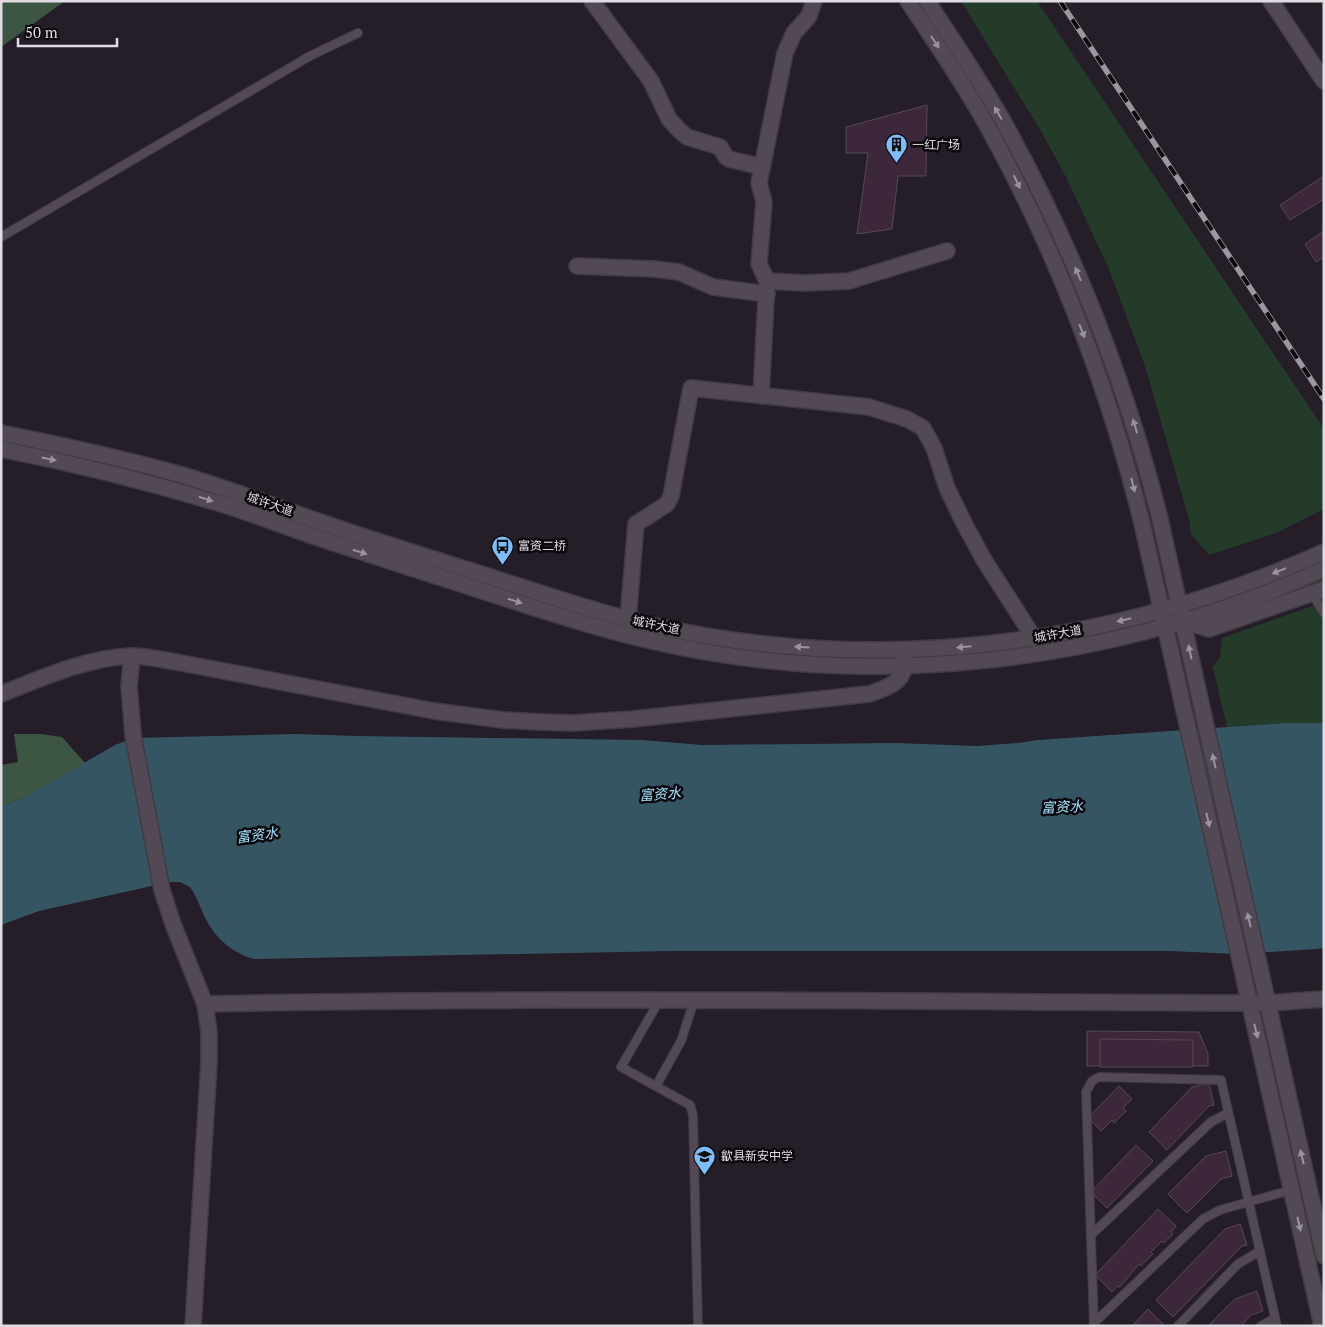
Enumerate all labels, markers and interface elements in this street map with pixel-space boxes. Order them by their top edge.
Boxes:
scale bar [18,15,116,47]
text: 50 m [25,22,58,42]
one-way arrow [930,35,940,49]
one-way arrow [994,106,1002,121]
building icon: 一红广场 [884,133,908,164]
place label: 一红广场 [912,137,960,152]
one-way arrow [1013,175,1021,189]
one-way arrow [1074,267,1082,281]
one-way arrow [1079,324,1087,338]
one-way arrow [1130,419,1138,434]
one-way arrow [42,455,57,463]
one-way arrow [1129,478,1137,493]
street label: 城许大道 [245,489,295,518]
one-way arrow [199,496,214,504]
bus stop icon: 富资二桥 [490,534,514,565]
place label: 富资二桥 [518,538,566,553]
one-way arrow [353,548,368,556]
one-way arrow [1271,567,1286,575]
one-way arrow [508,598,523,606]
street label: 城许大道 [631,612,681,637]
one-way arrow [1117,616,1132,624]
street label: 城许大道 [1033,622,1083,645]
one-way arrow [794,643,810,651]
one-way arrow [956,644,972,652]
one-way arrow [1185,644,1193,660]
one-way arrow [1210,754,1218,769]
water label: 富资水 [638,782,683,804]
water label: 富资水 [1041,796,1084,817]
one-way arrow [1205,812,1213,828]
water label: 富资水 [235,822,280,847]
one-way arrow [1245,912,1253,927]
one-way arrow [1252,1024,1260,1039]
school or university icon: 歙县新安中学 [693,1144,717,1175]
place label: 歙县新安中学 [721,1148,793,1163]
one-way arrow [1298,1149,1306,1164]
one-way arrow [1295,1217,1303,1233]

